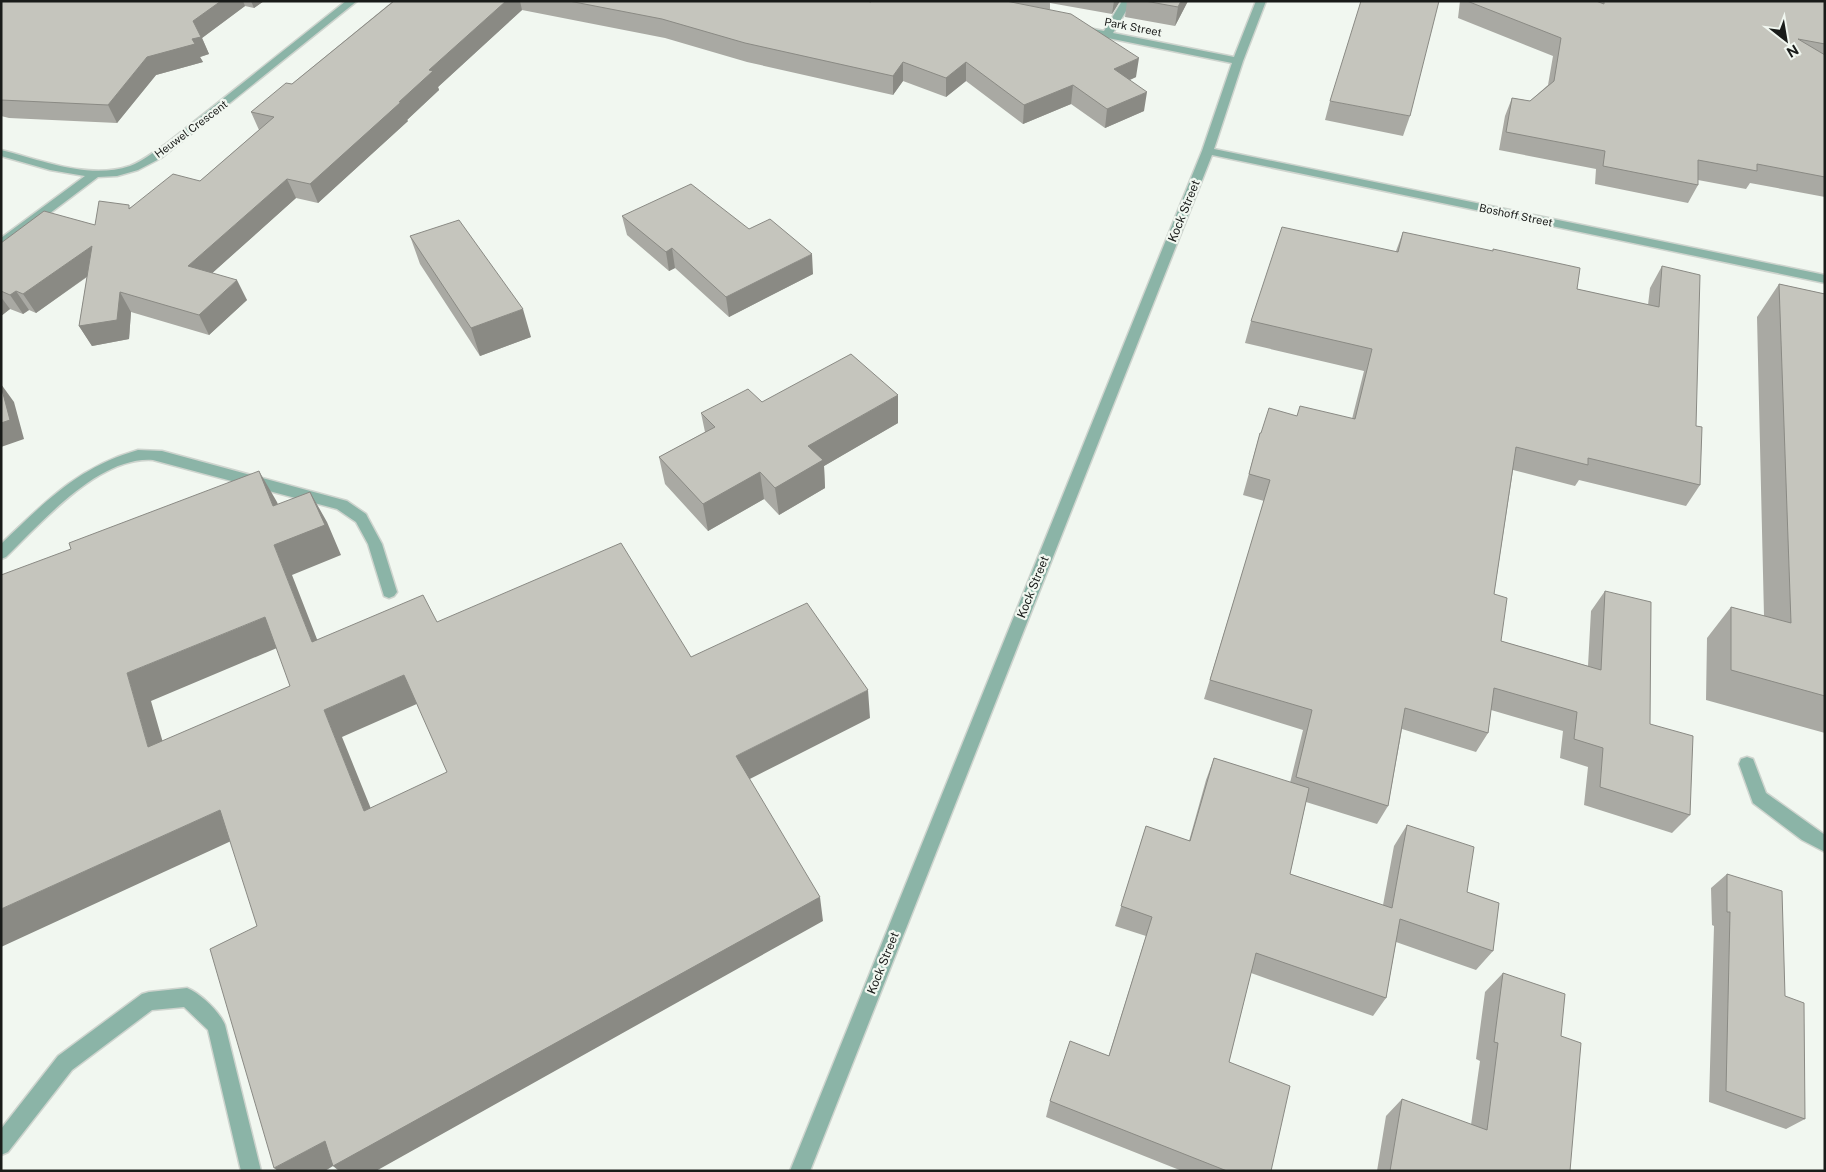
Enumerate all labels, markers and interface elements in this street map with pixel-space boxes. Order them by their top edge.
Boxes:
north arrow [1761,15,1811,65]
street label: Park Street [1103,16,1163,38]
text: N [1784,41,1802,61]
street label: Heuwel Crescent [152,98,230,160]
street label: Kock Street [1165,178,1203,244]
street label: Boshoff Street [1478,201,1554,229]
street label: Kock Street [1014,554,1052,620]
street label: Kock Street [864,930,902,996]

